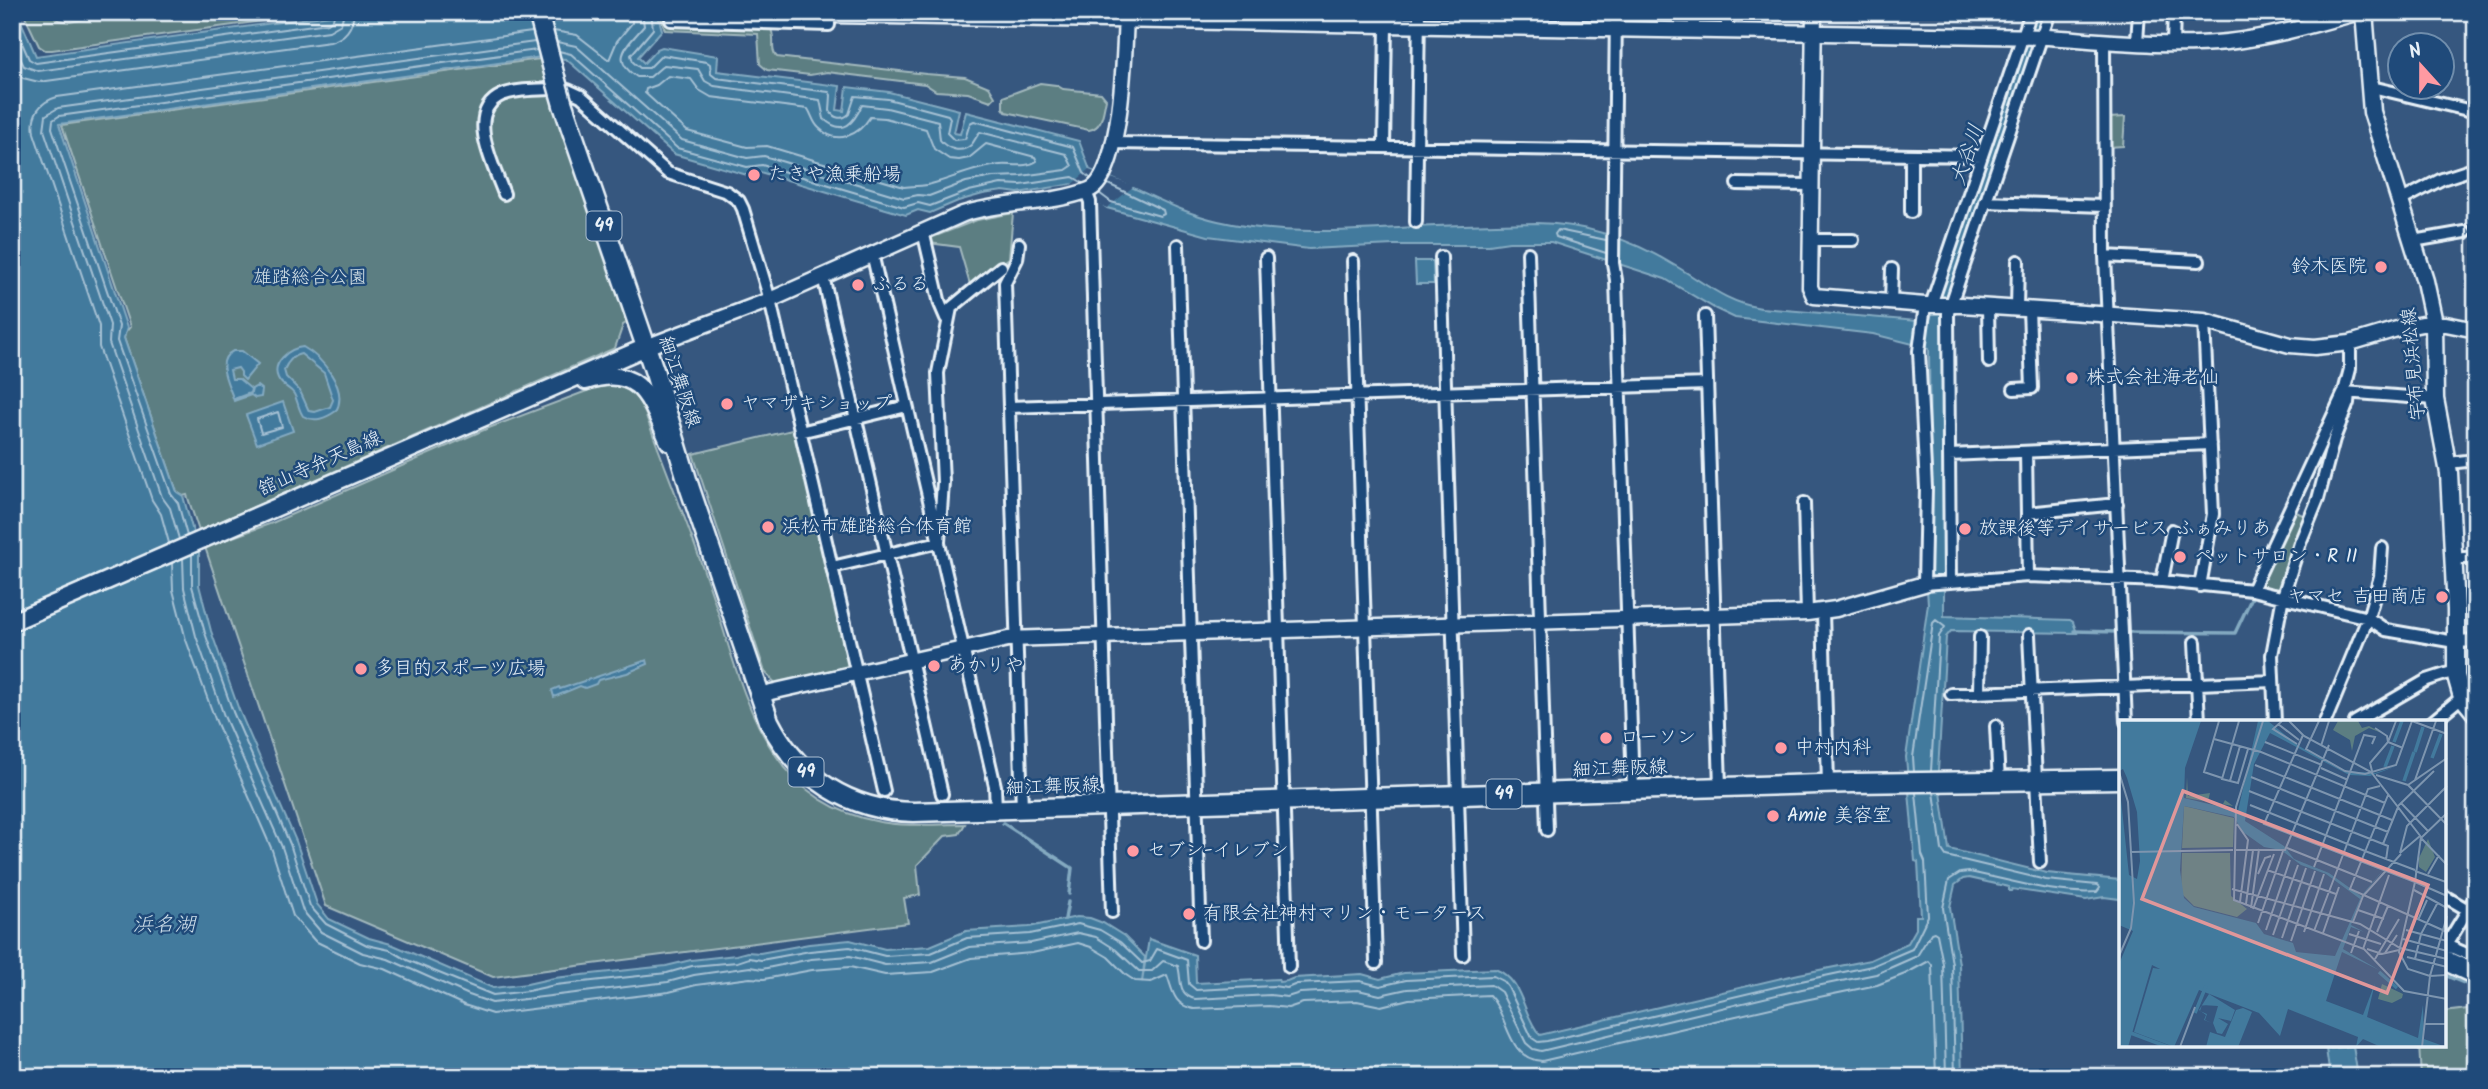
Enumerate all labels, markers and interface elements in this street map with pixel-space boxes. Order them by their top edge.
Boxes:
north arrow [2386,32,2456,102]
text: N [2405,36,2427,68]
water label: 大谷川 [1942,120,1994,190]
place label: たきや漁乗船場 [768,160,901,190]
marker: たきや漁乗船場 [746,167,762,183]
road number: 49 [586,211,622,240]
place label: 鈴木医院 [2291,252,2367,282]
marker: 鈴木医院 [2373,259,2389,275]
park label: 雄踏総合公園 [253,263,367,293]
place label: ふるる [872,270,929,300]
marker: ふるる [850,277,866,293]
street label: 宇布見浜松線 [2394,306,2434,422]
street label: 細江舞阪線 [650,332,708,432]
place label: 株式会社海老仙 [2086,363,2219,393]
marker: 株式会社海老仙 [2064,370,2080,386]
place label: ヤマザキショップ [741,389,892,419]
marker: ヤマザキショップ [719,396,735,412]
street label: 舘山寺弁天島線 [253,423,387,505]
place label: 浜松市雄踏総合体育館 [782,512,972,542]
place label: 放課後等デイサービス ふぁみりあ [1979,514,2271,544]
marker: 浜松市雄踏総合体育館 [760,519,776,535]
marker: 放課後等デイサービス ふぁみりあ [1957,521,1973,537]
place label: ペットサロン・R II [2194,542,2358,572]
marker: ペットサロン・R II [2172,549,2188,565]
place label: ヤマセ 吉田商店 [2287,582,2428,612]
marker: ヤマセ 吉田商店 [2434,589,2450,605]
place label: あかりや [948,651,1024,681]
place label: 多目的スポーツ広場 [375,654,546,684]
marker: あかりや [926,658,942,674]
marker: 多目的スポーツ広場 [353,661,369,677]
inset map [2119,720,2446,1047]
place label: ローソン [1620,723,1696,753]
marker: ローソン [1598,730,1614,746]
place label: 中村内科 [1795,733,1871,763]
marker: 中村内科 [1773,740,1789,756]
street label: 細江舞阪線 [1572,752,1668,786]
road number: 49 [788,758,824,786]
street label: 細江舞阪線 [1005,770,1101,804]
road number: 49 [1486,780,1522,808]
place label: Amie 美容室 [1787,801,1891,831]
marker: Amie 美容室 [1765,808,1781,824]
place label: セブン-イレブン [1147,836,1289,866]
marker: セブン-イレブン [1125,843,1141,859]
place label: 有限会社神村マリン・モータース [1203,899,1486,929]
marker: 有限会社神村マリン・モータース [1181,906,1197,922]
water label: 浜名湖 [133,909,197,942]

